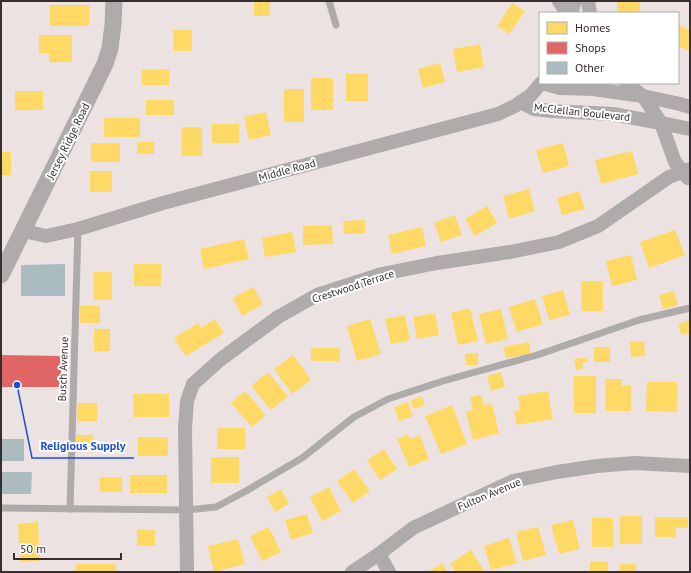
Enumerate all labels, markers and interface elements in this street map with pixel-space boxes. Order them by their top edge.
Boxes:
legend [539,12,679,84]
text: Homes [575,20,610,35]
text: Shops [575,40,606,55]
text: Other [575,60,604,75]
street label: Jersey Ridge Road [43,100,93,182]
street label: McClellan Boulevard [533,100,631,124]
street label: Middle Road [257,156,317,184]
street label: Crestwood Terrace [310,266,396,306]
street label: Busch Avenue [55,336,71,402]
callout: Religious Supply [32,434,134,458]
text: Religious Supply [40,438,126,453]
street label: Fulton Avenue [455,474,523,514]
scale bar [14,535,121,561]
text: 50 m [20,541,46,556]

